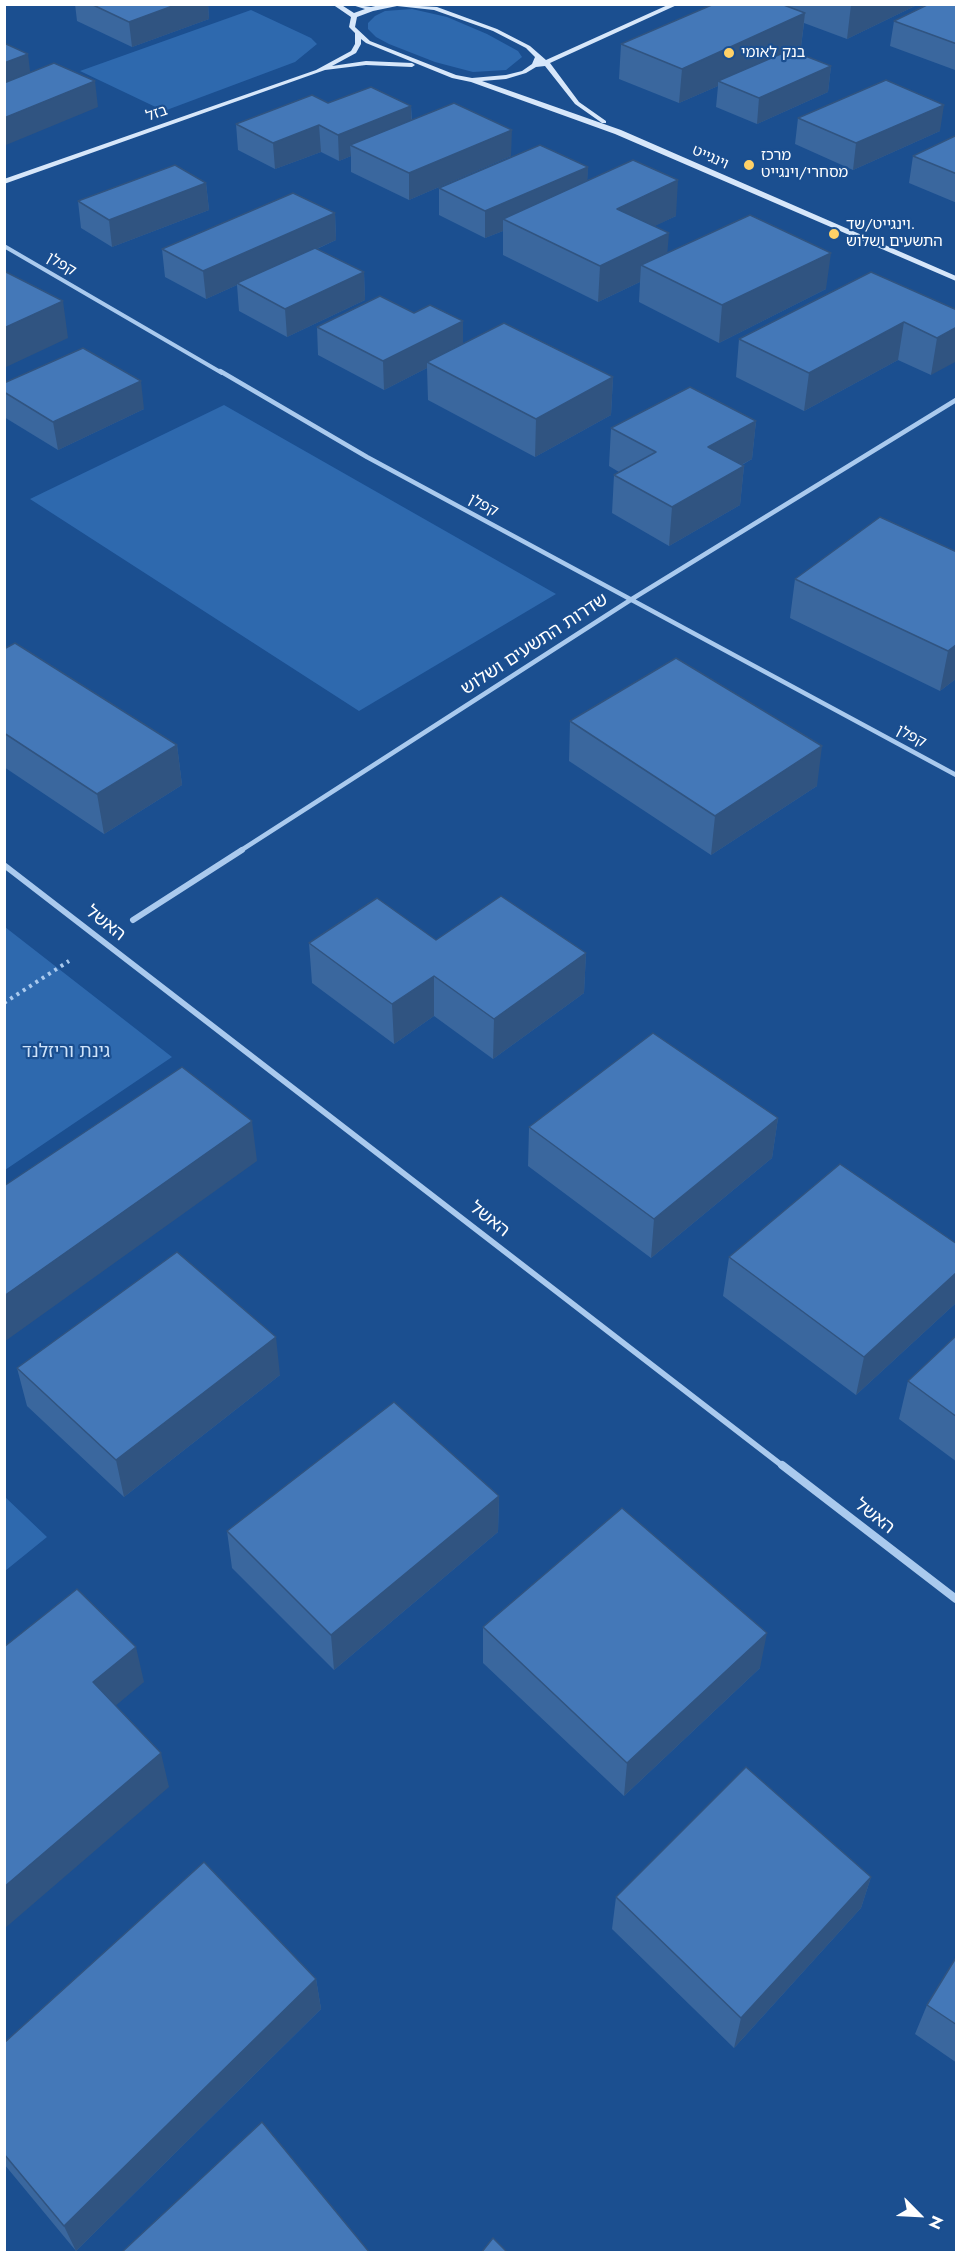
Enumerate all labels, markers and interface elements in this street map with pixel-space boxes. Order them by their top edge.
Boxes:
place label: בנק לאומי [741,44,805,62]
marker: בנק לאומי [722,46,736,60]
street label: בזל [144,102,170,126]
street label: וינגייט [689,142,731,174]
place label: מרכז מסחרי/וינגייט [761,147,848,182]
marker: מרכז מסחרי/וינגייט [742,158,756,172]
place label: וינגייט/שד. התשעים ושלוש [846,216,943,251]
marker: וינגייט/שד. התשעים ושלוש [827,227,841,241]
street label: קפלן [43,249,79,281]
street label: קפלן [465,491,501,521]
street label: שדרות התשעים ושלוש [457,589,613,701]
street label: קפלן [893,722,929,752]
street label: האשל [81,902,129,946]
park label: גינת וריזלנד [22,1042,110,1064]
street label: האשל [465,1198,513,1242]
street label: האשל [850,1495,898,1539]
north arrow [889,2185,949,2245]
text: N [923,2212,949,2233]

